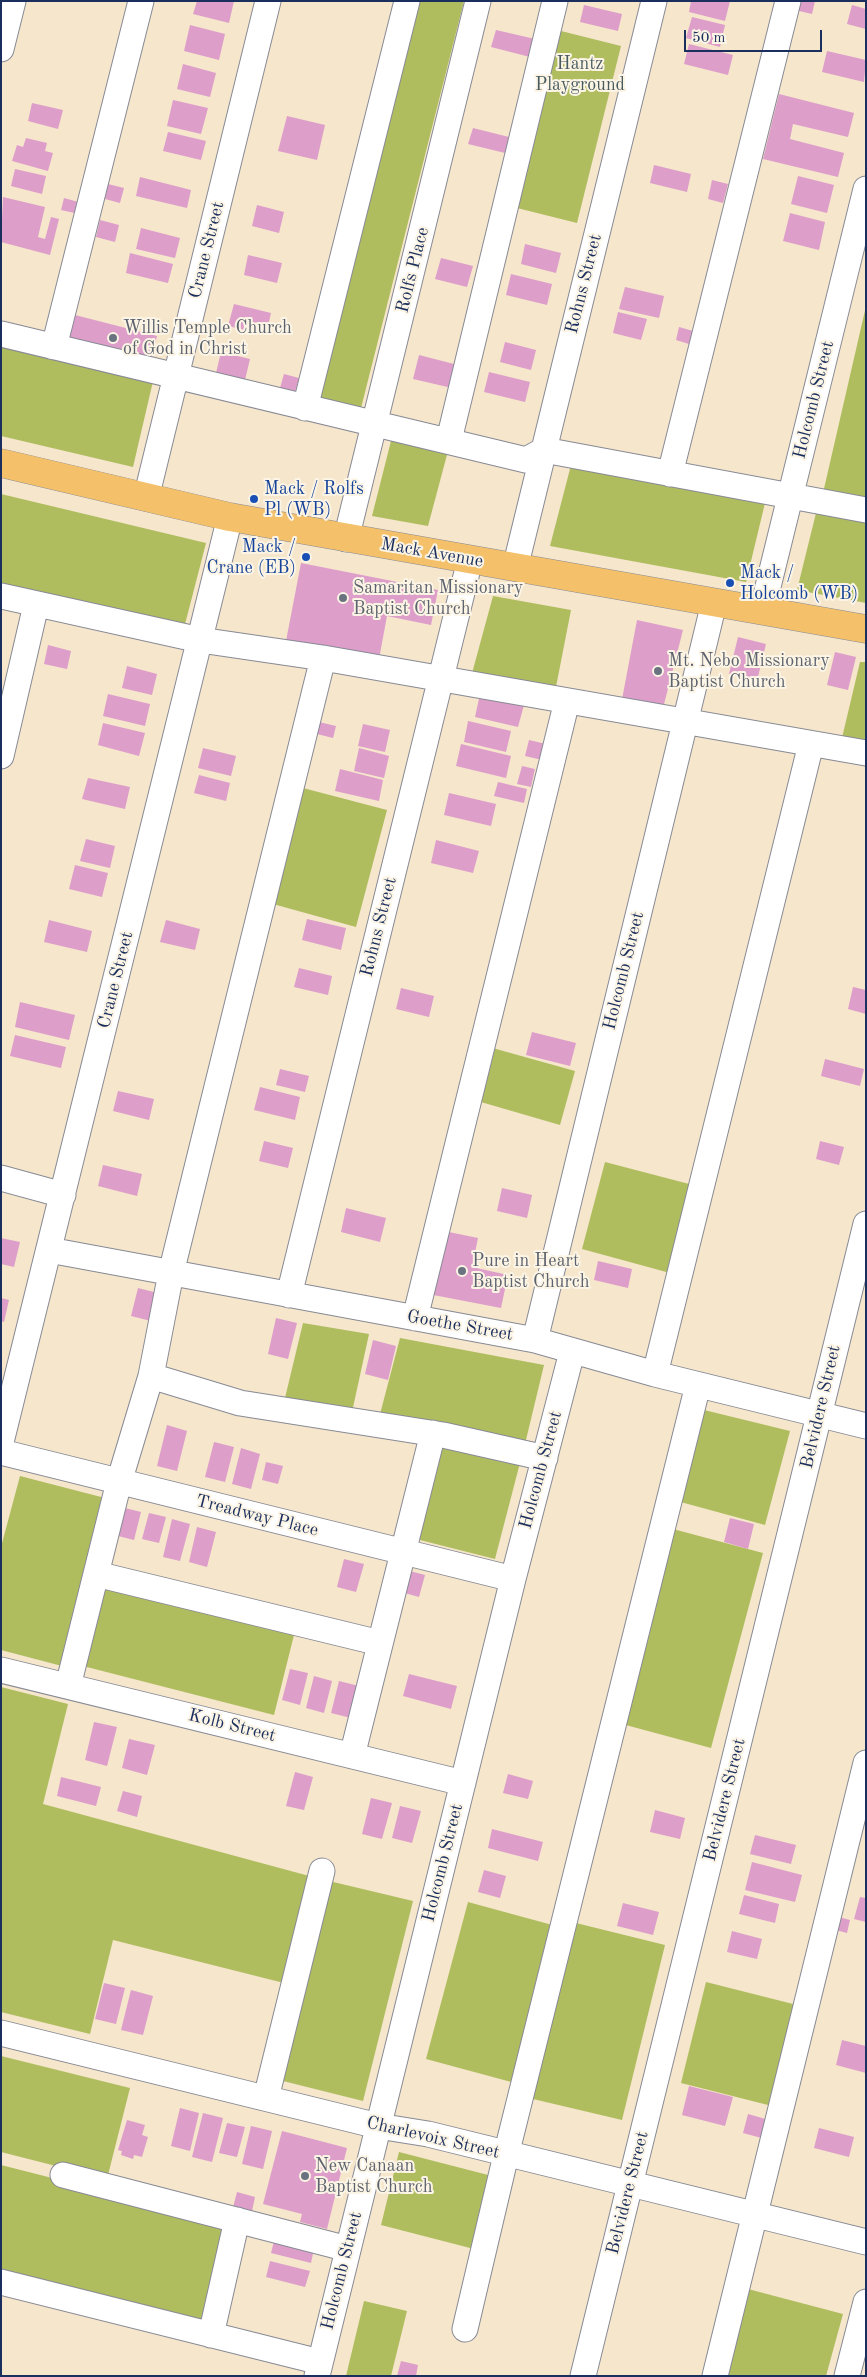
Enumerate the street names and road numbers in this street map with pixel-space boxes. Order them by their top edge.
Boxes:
street label: Crane Street [185,199,229,301]
street label: Rolfs Place [392,225,434,315]
street label: Rohns Street [561,232,607,336]
street label: Holcomb Street [789,339,839,461]
street label: Mack Avenue [379,533,485,573]
street label: Rohns Street [356,875,402,979]
street label: Holcomb Street [599,910,649,1032]
street label: Crane Street [94,929,138,1031]
street label: Goethe Street [405,1306,515,1346]
street label: Belvidere Street [796,1343,846,1471]
street label: Holcomb Street [515,1409,567,1531]
street label: Treadway Place [194,1490,320,1542]
street label: Kolb Street [186,1705,278,1747]
street label: Belvidere Street [699,1736,751,1864]
street label: Holcomb Street [418,1802,468,1924]
street label: Charlevoix Street [364,2112,502,2164]
street label: Belvidere Street [602,2129,654,2257]
street label: Holcomb Street [317,2210,367,2332]

